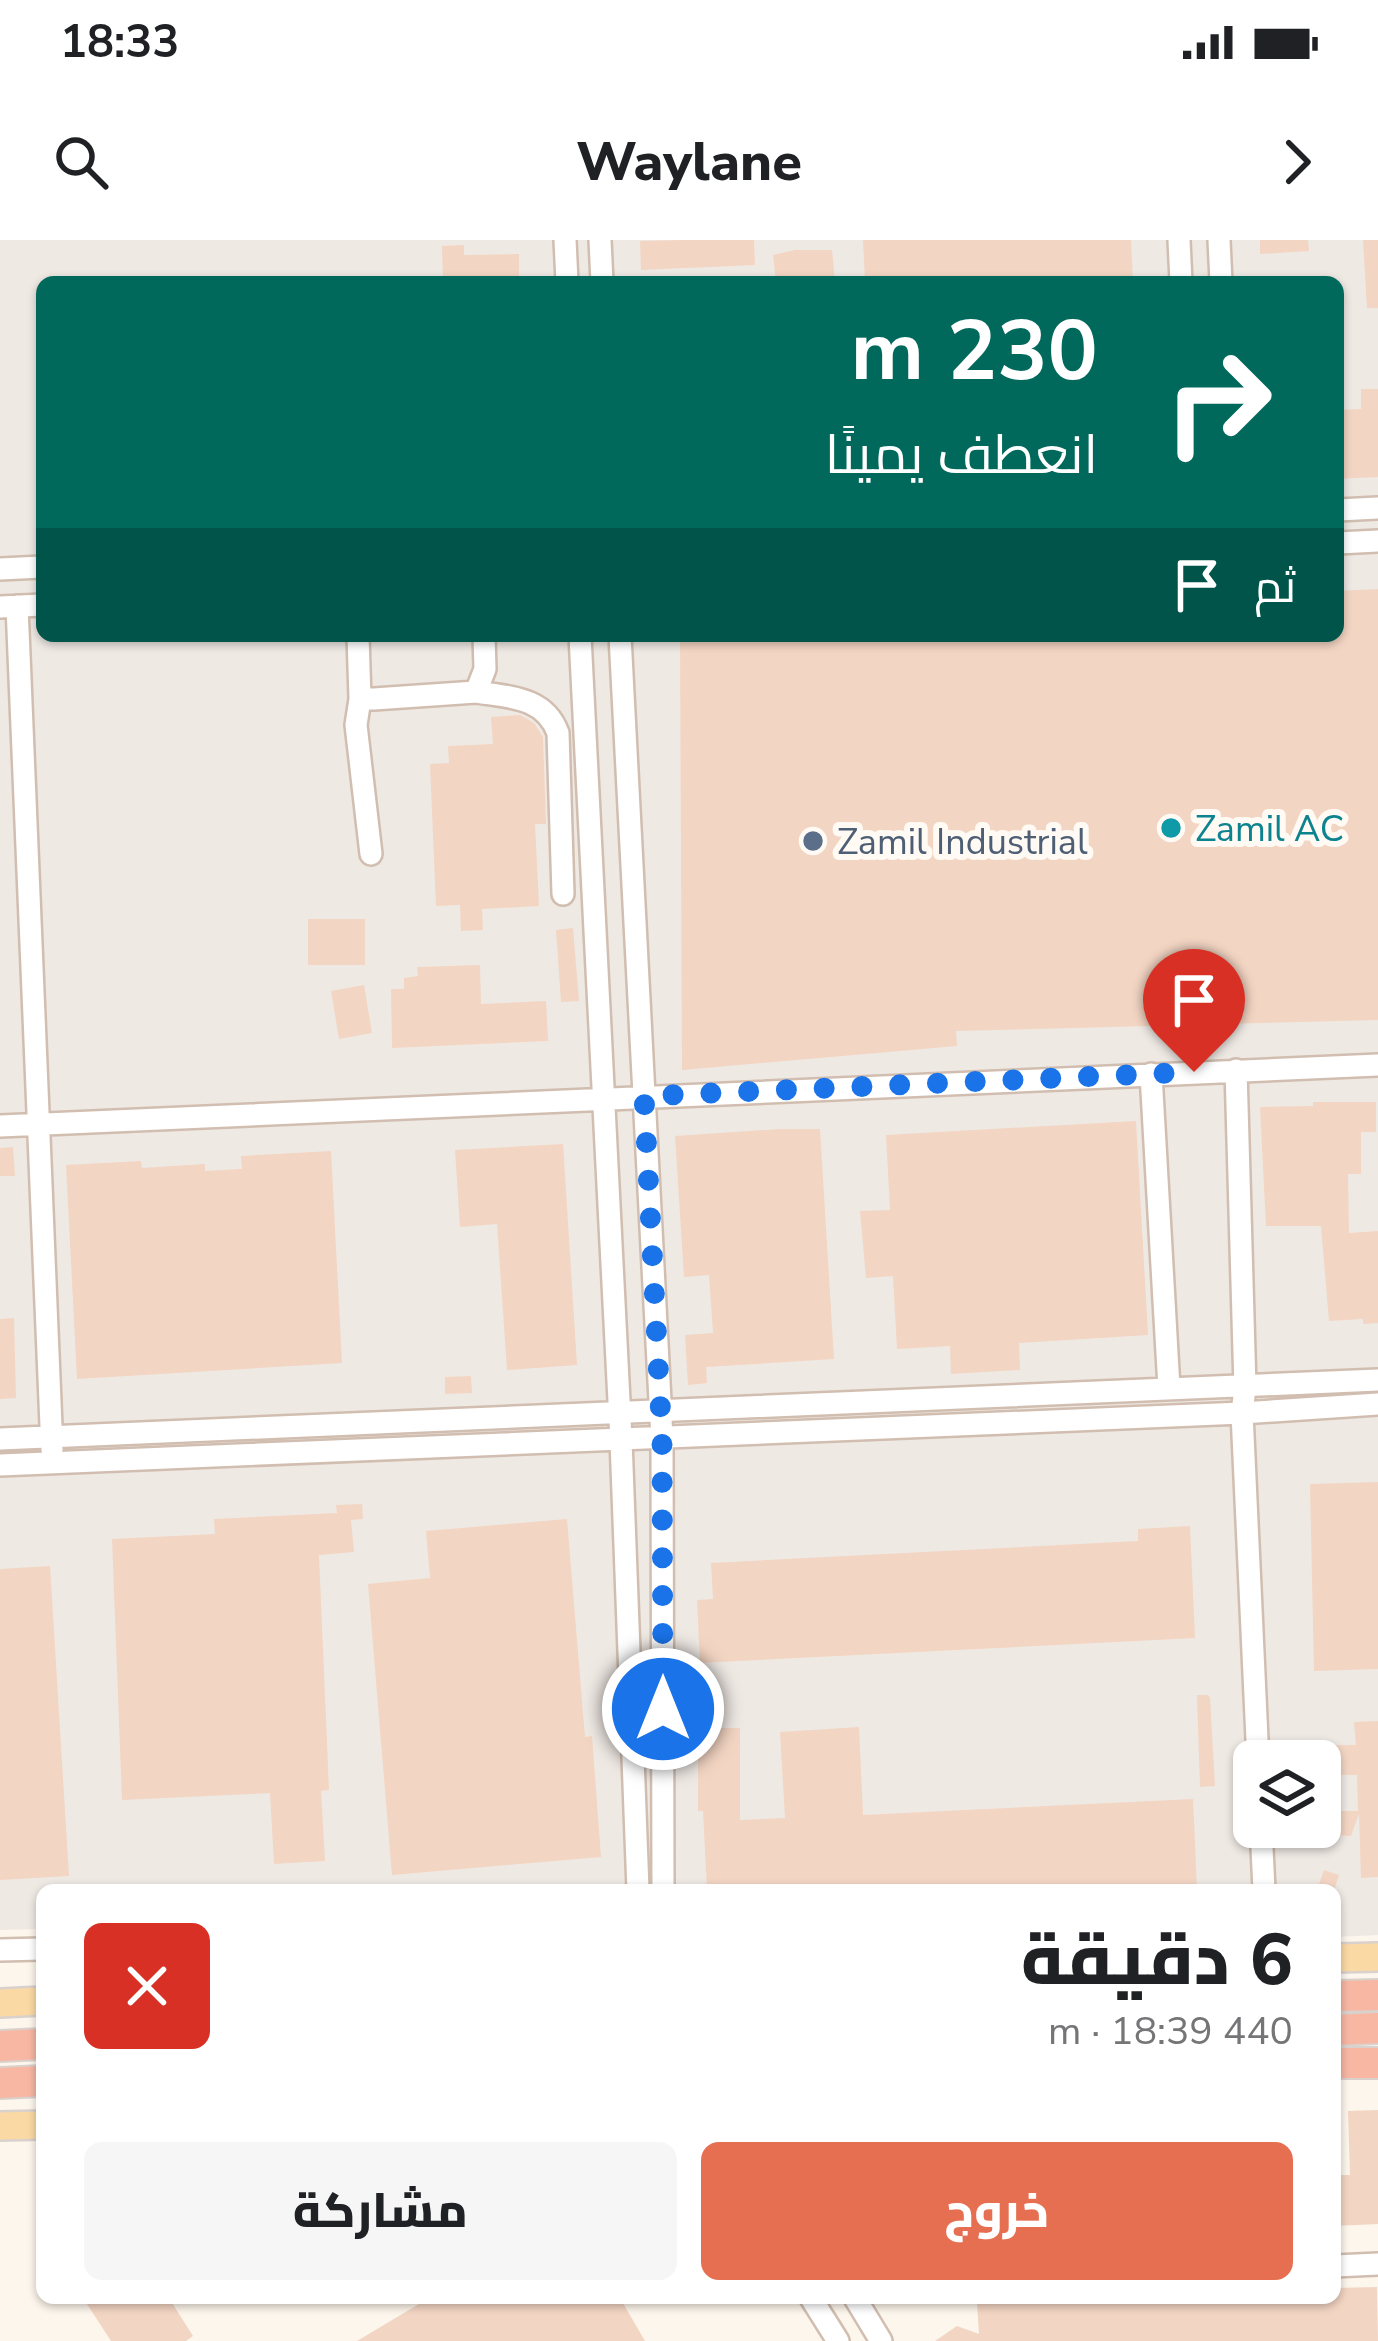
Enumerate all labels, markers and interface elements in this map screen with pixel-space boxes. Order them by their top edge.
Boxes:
text: 18:33 [60,12,179,73]
text: Waylane [576,125,802,199]
icon: search [48,129,114,195]
icon: forward [1264,129,1330,195]
text: 230 m [850,294,1098,409]
icon: right [1140,324,1296,480]
text: انعطف يمينًا [825,418,1098,492]
icon: arrive [1164,552,1230,618]
text: ثم [1254,557,1296,618]
place label: Zamil AC [1195,805,1344,854]
marker: Zamil AC [1158,815,1184,841]
place label: Zamil Industrial [837,818,1088,867]
marker: Zamil Industrial [800,828,826,854]
pin [1143,949,1245,1072]
icon: arrive [1161,967,1227,1033]
position arrow [600,1646,726,1772]
map controls [1233,1740,1341,1848]
button: layers [1233,1740,1341,1848]
text: 6 دقيقة [1021,1911,1293,2009]
button: close [84,1923,210,2049]
text: 440 m · 18:39 [1048,2005,1293,2058]
button: مشاركة [84,2142,677,2280]
button: خروج [701,2142,1293,2280]

